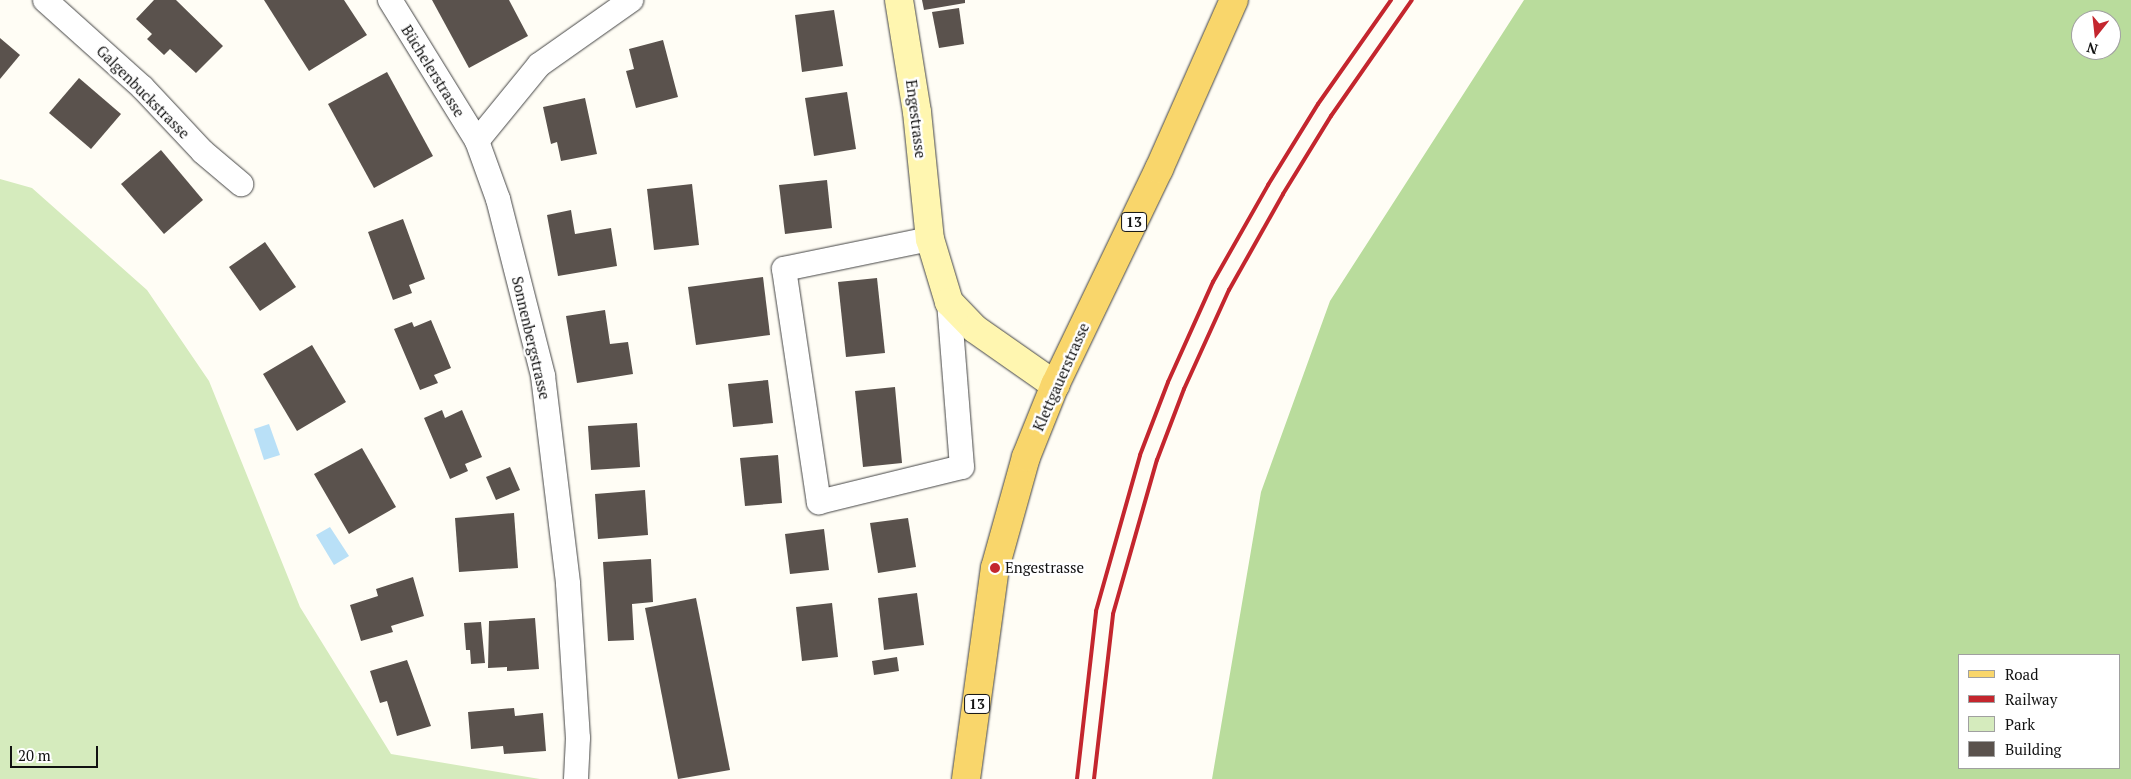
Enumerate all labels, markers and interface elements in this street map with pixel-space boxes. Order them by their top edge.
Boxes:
north arrow [2071,10,2121,60]
street label: Büchelerstrasse [398,22,468,120]
text: N [2084,38,2100,60]
street label: Galgenbuckstrasse [93,42,193,142]
street label: Engestrasse [902,79,930,159]
road number: 13 [1120,210,1148,233]
street label: Sonnenbergstrasse [508,275,554,401]
street label: Klettgauerstrasse [1029,320,1093,434]
place label: Engestrasse [1005,559,1084,577]
marker: Engestrasse [989,562,1001,574]
legend [1958,654,2121,769]
text: Road [2005,664,2038,684]
text: Railway [2005,689,2057,709]
road number: 13 [963,692,991,716]
text: Park [2005,714,2035,734]
scale bar [12,736,100,768]
text: Building [2005,739,2062,759]
text: 20 m [18,745,51,765]

